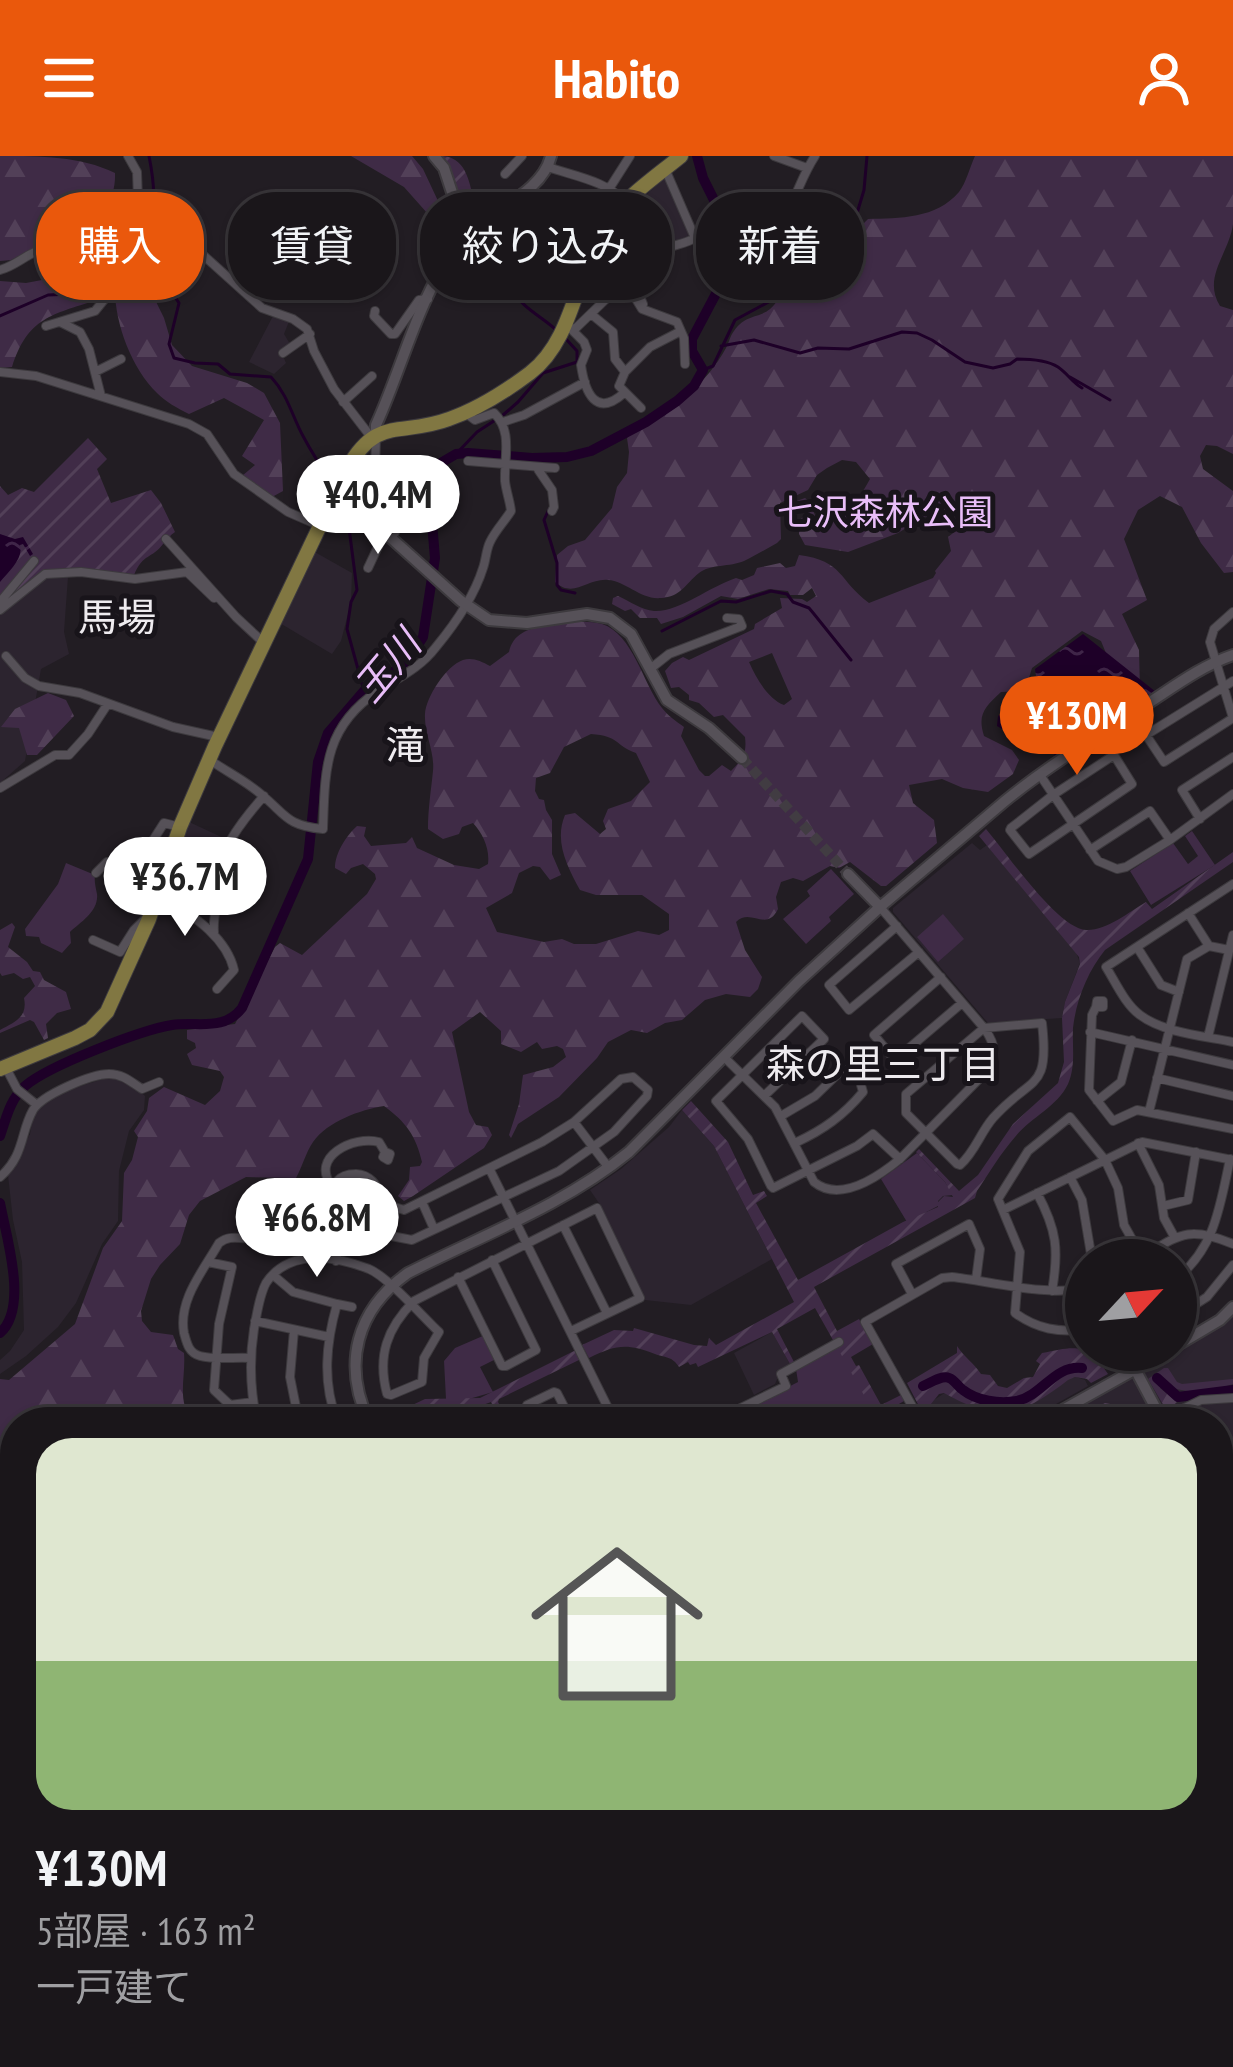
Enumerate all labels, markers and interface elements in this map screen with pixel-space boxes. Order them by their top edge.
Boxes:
text: Habito [553,43,680,113]
icon: menu [36,45,102,111]
icon: person [1131,45,1197,111]
chip: 購入 [36,192,204,300]
chip: 賃貸 [228,192,396,300]
chip: 絞り込み [420,192,672,300]
chip: 新着 [696,192,864,300]
pin: ¥40.4M [280,455,476,557]
text: ¥40.4M [324,468,432,519]
park label: 七沢森林公園 [777,488,993,535]
district label: 馬場 [78,591,156,642]
water label: 玉川 [342,616,434,712]
pin: ¥130M [993,676,1161,778]
text: ¥130M [1027,689,1127,740]
district label: 滝 [385,719,425,770]
pin: ¥36.7M [87,837,283,939]
text: ¥36.7M [131,850,239,901]
district label: 森の里三丁目 [766,1038,1000,1089]
pin: ¥66.8M [219,1178,415,1280]
text: ¥66.8M [263,1191,371,1242]
north arrow [1065,1239,1197,1371]
map controls [1065,1239,1197,1371]
icon: home [509,1516,725,1732]
text: ¥130M [36,1834,167,1900]
text: 5部屋 · 163 m² [36,1905,256,1956]
text: 一戸建て [36,1961,192,2012]

